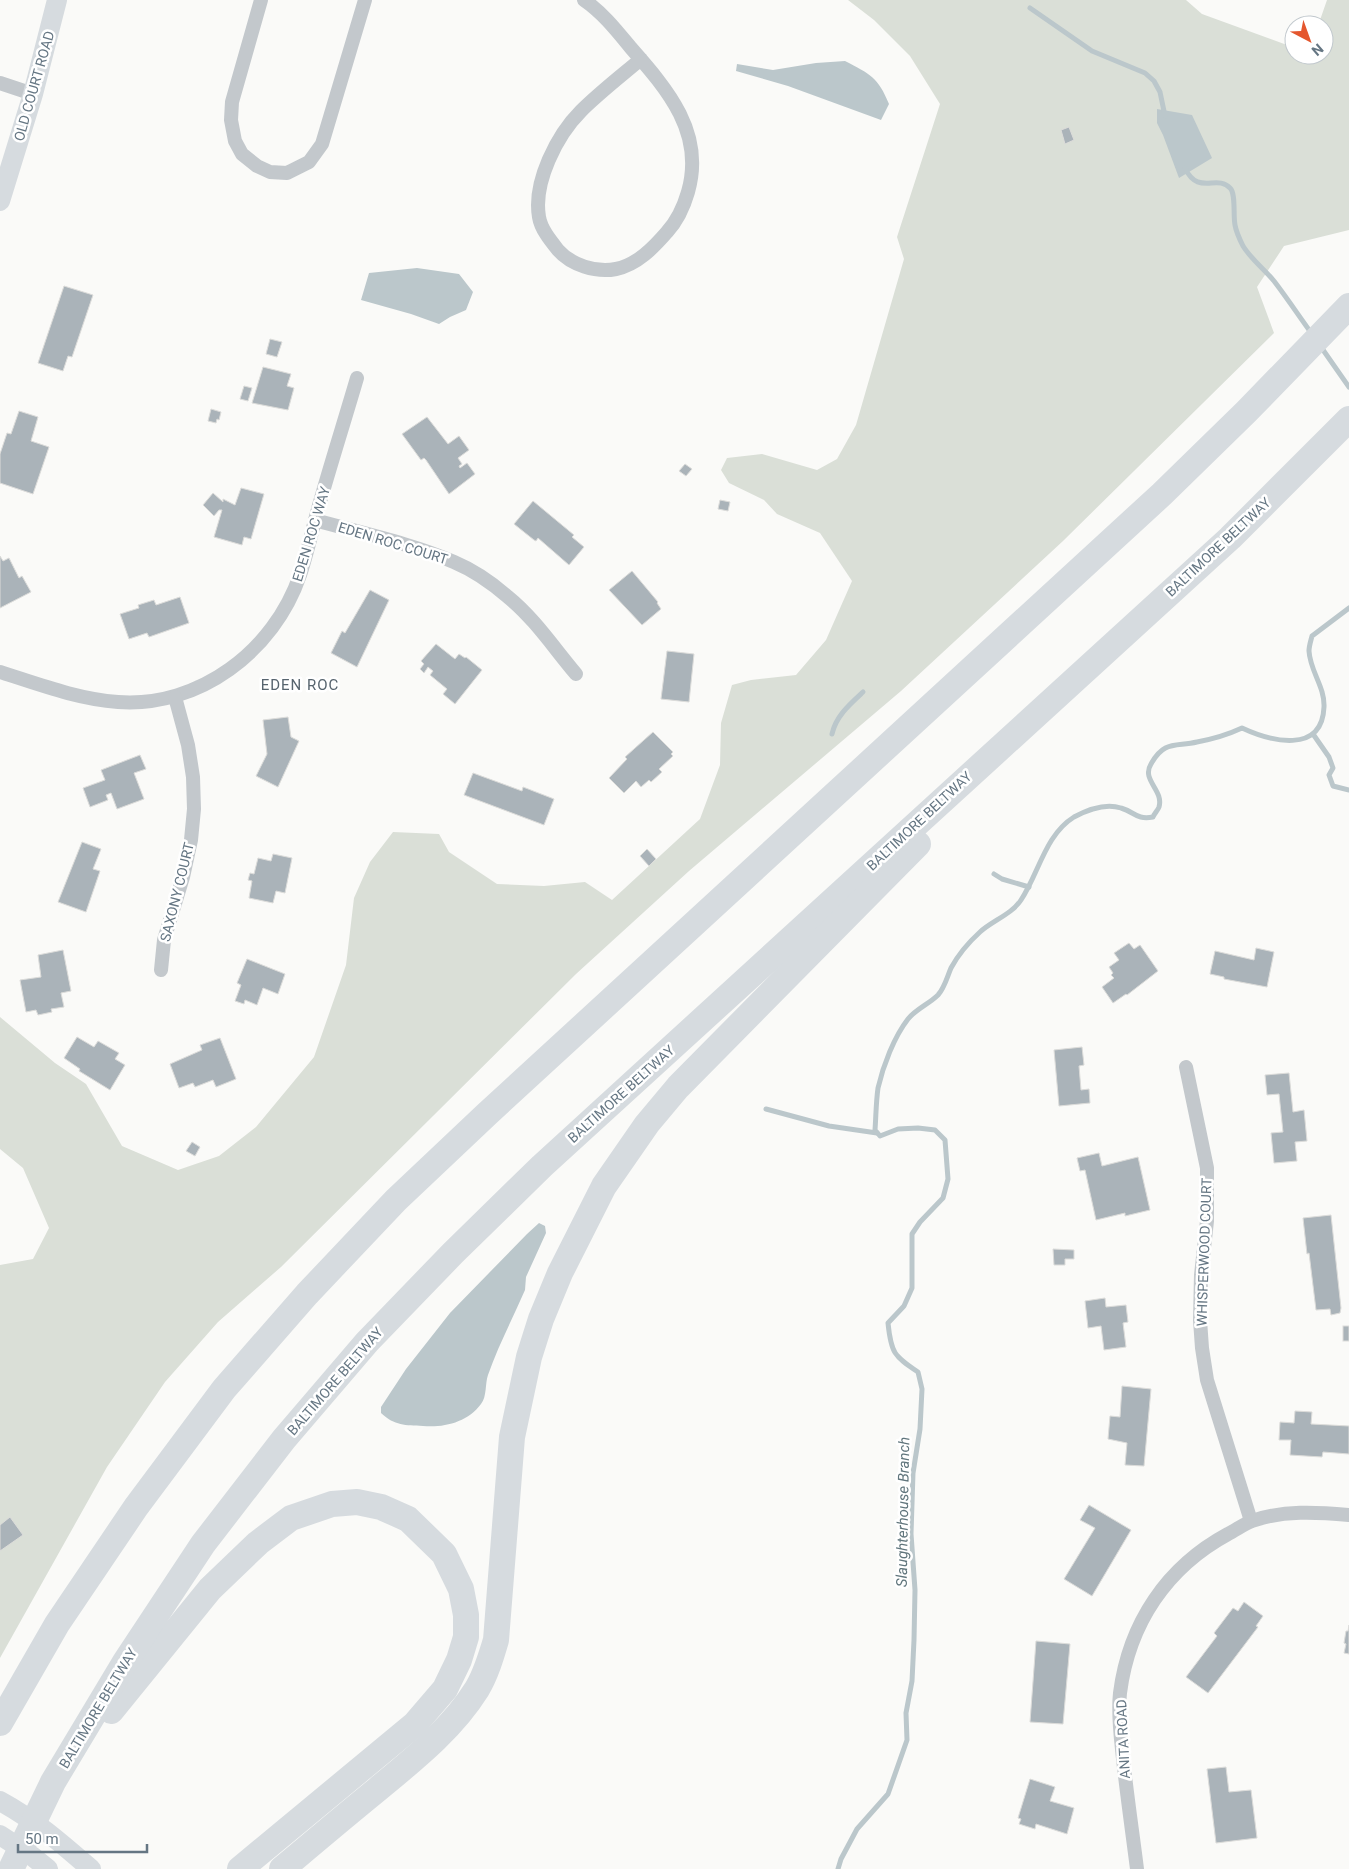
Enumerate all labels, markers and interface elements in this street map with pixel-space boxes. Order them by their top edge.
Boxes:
north arrow [1284,15,1334,65]
street label: OLD COURT ROAD [11,29,57,143]
text: N [1309,41,1327,59]
street label: EDEN ROC WAY [289,484,333,583]
street label: BALTIMORE BELTWAY [1162,494,1274,600]
street label: EDEN ROC COURT [336,519,450,567]
district label: EDEN ROC [261,676,339,694]
street label: BALTIMORE BELTWAY [863,768,975,874]
street label: SAXONY COURT [157,840,197,943]
street label: BALTIMORE BELTWAY [565,1042,678,1146]
street label: WHISPERWOOD COURT [1193,1177,1215,1327]
street label: BALTIMORE BELTWAY [284,1323,386,1438]
water label: Slaughterhouse Branch [893,1437,913,1587]
street label: BALTIMORE BELTWAY [56,1644,141,1771]
street label: ANITA ROAD [1113,1699,1133,1779]
scale bar [18,1822,146,1854]
text: 50 m [25,1830,59,1848]

